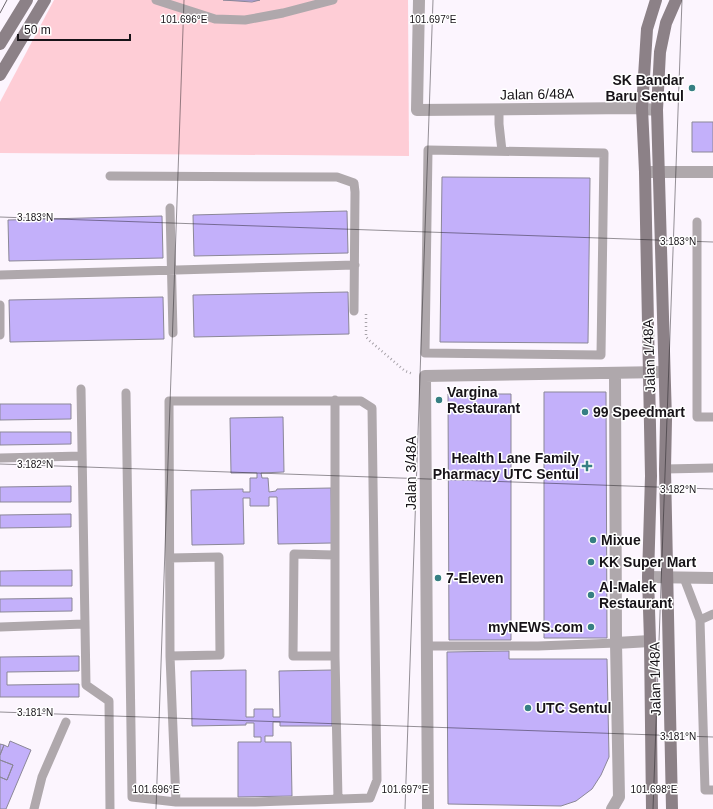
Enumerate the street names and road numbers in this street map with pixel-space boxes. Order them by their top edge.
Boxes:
street label: Jalan 6/48A [500,85,575,103]
street label: Jalan 1/48A [640,318,658,393]
street label: Jalan 3/48A [403,435,419,510]
street label: Jalan 1/48A [646,641,664,716]

